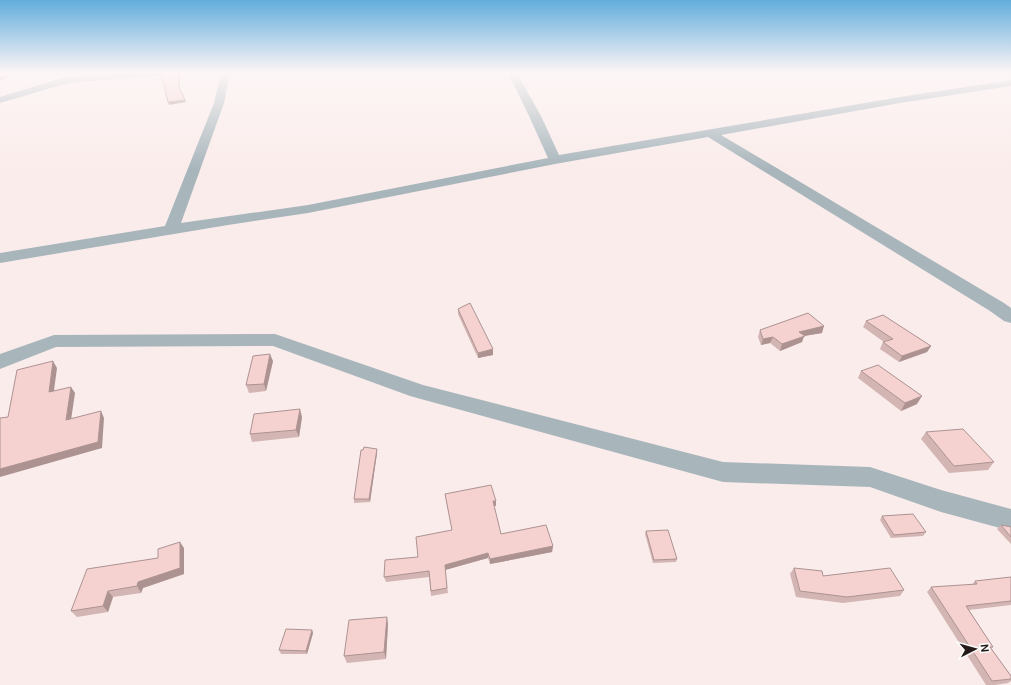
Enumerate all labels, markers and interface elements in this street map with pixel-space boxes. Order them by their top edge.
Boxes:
north arrow [955,629,995,669]
text: N [978,643,992,653]

